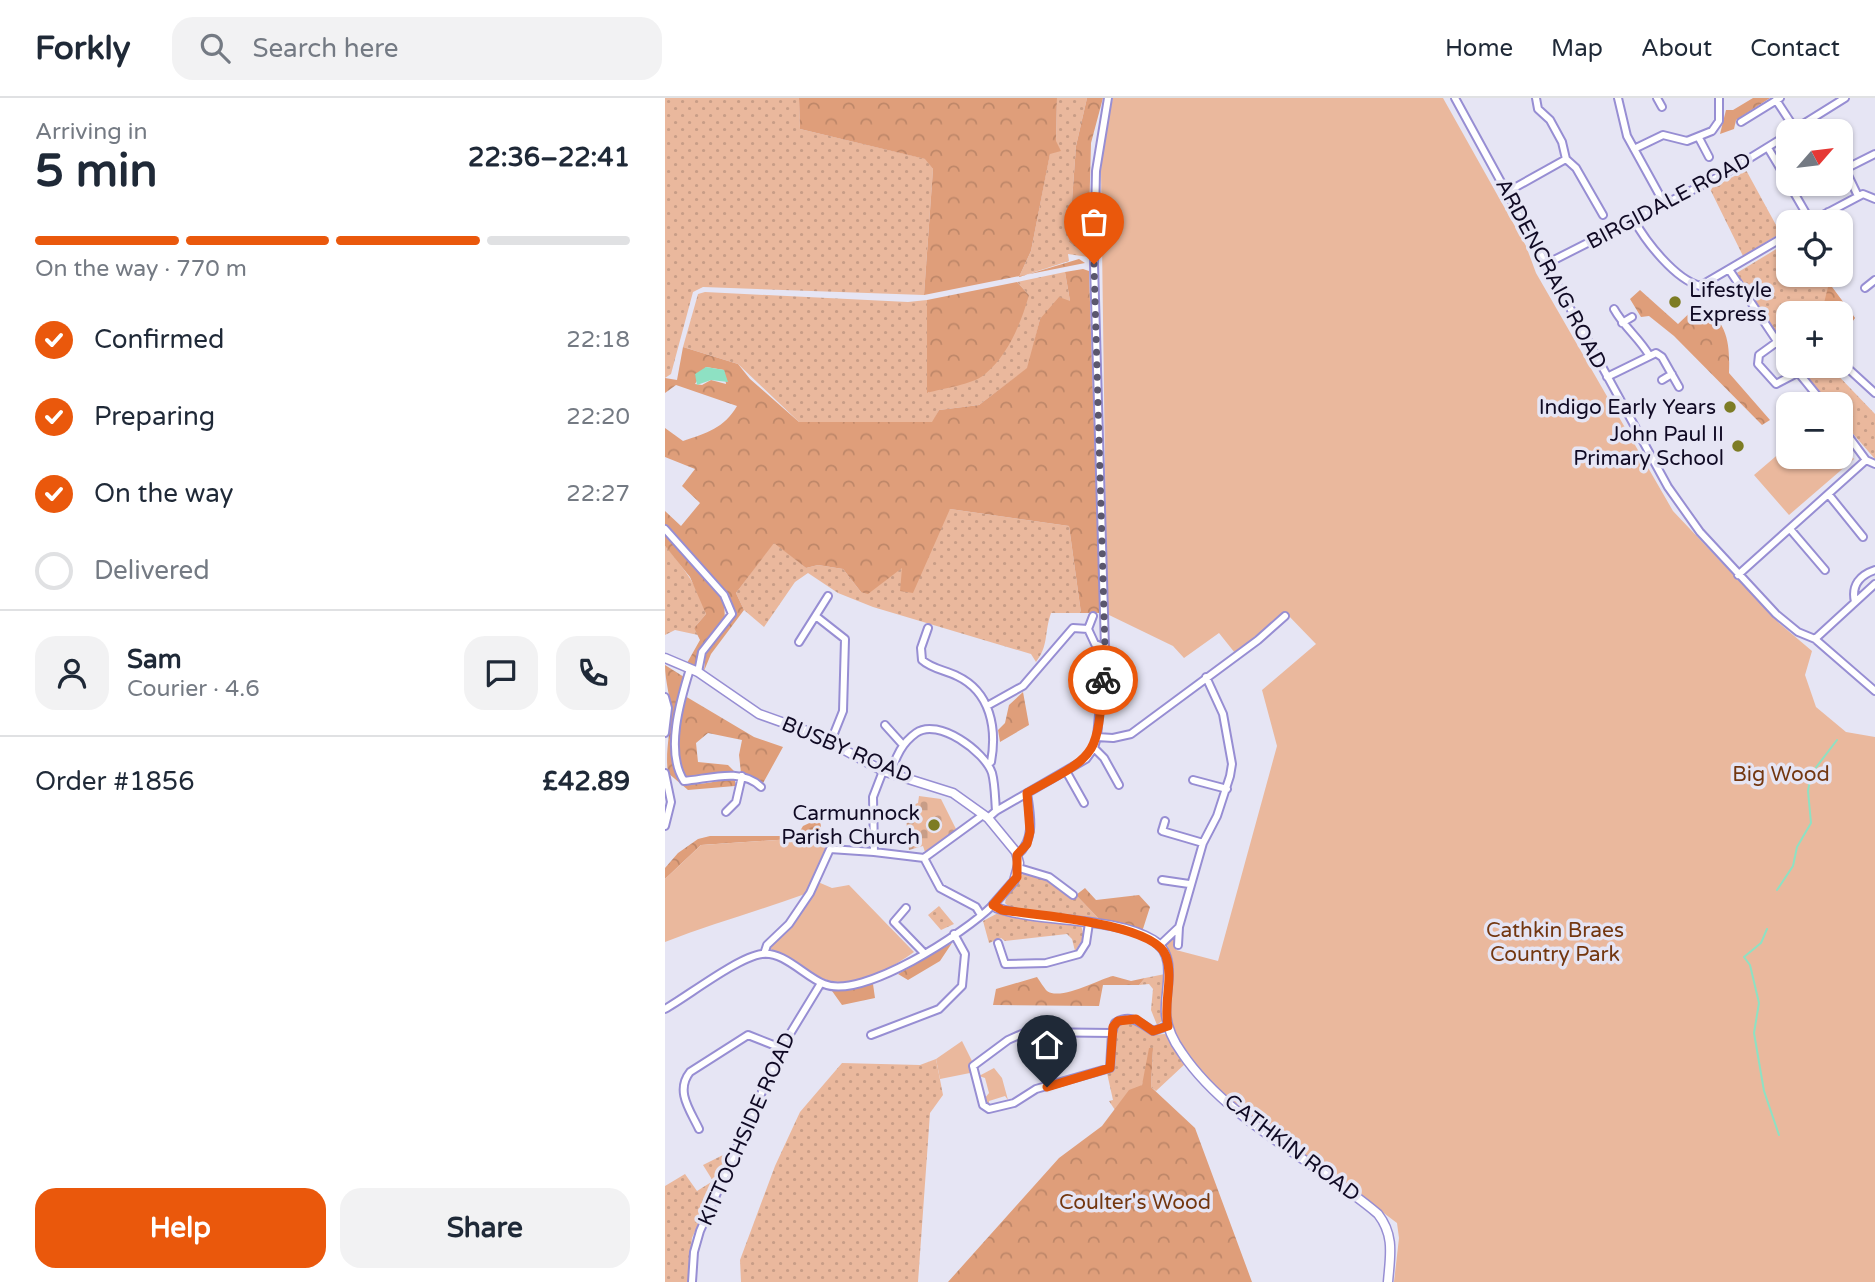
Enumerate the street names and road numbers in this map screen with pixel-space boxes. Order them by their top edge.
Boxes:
street label: BIRGIDALE ROAD [1583,147,1755,255]
street label: ARDENCRAIG ROAD [1490,174,1612,374]
street label: BUSBY ROAD [778,711,916,789]
street label: KITTOCHSIDE ROAD [693,1028,801,1230]
street label: CATHKIN ROAD [1219,1089,1365,1207]

